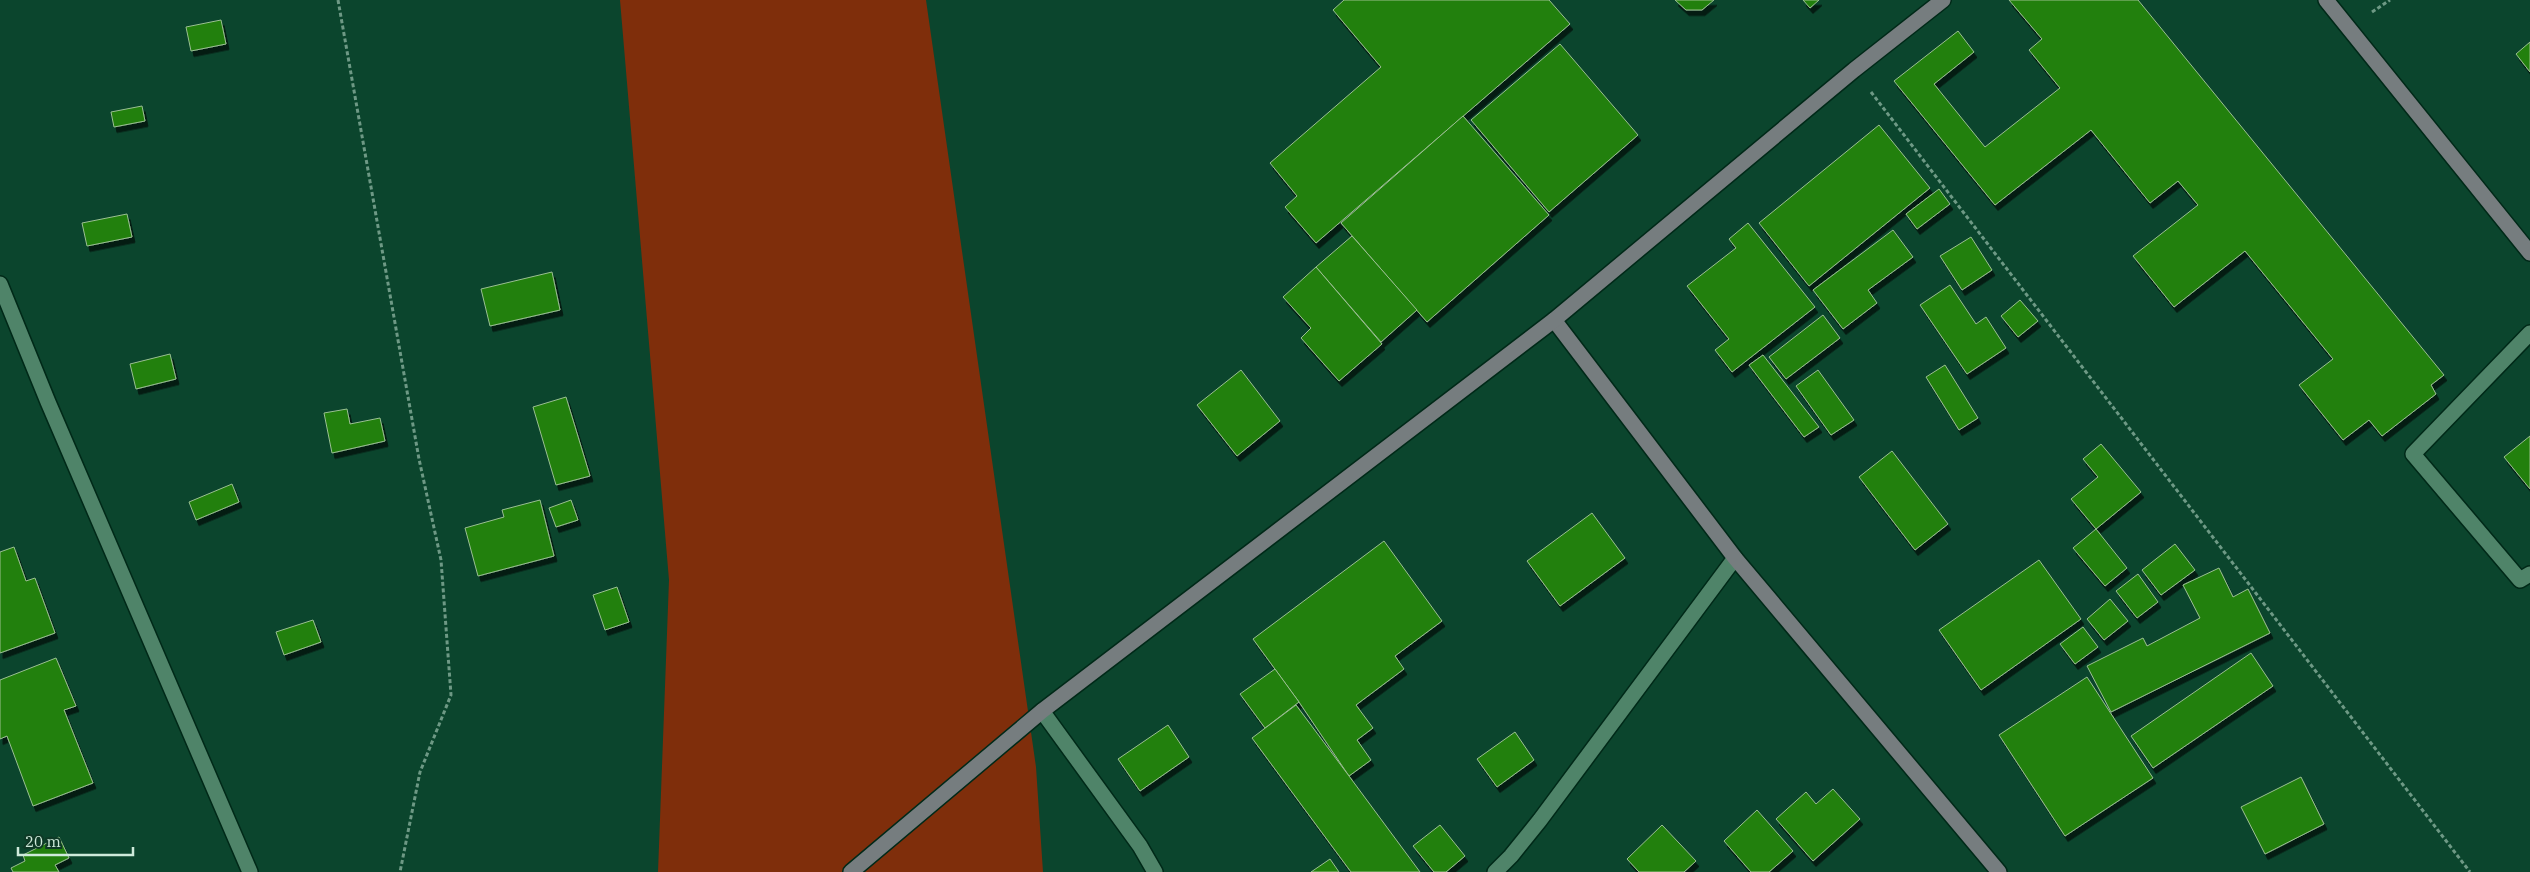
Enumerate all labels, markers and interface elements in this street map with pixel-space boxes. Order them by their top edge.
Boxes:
scale bar [18,824,132,856]
text: 20 m [25,832,61,851]

